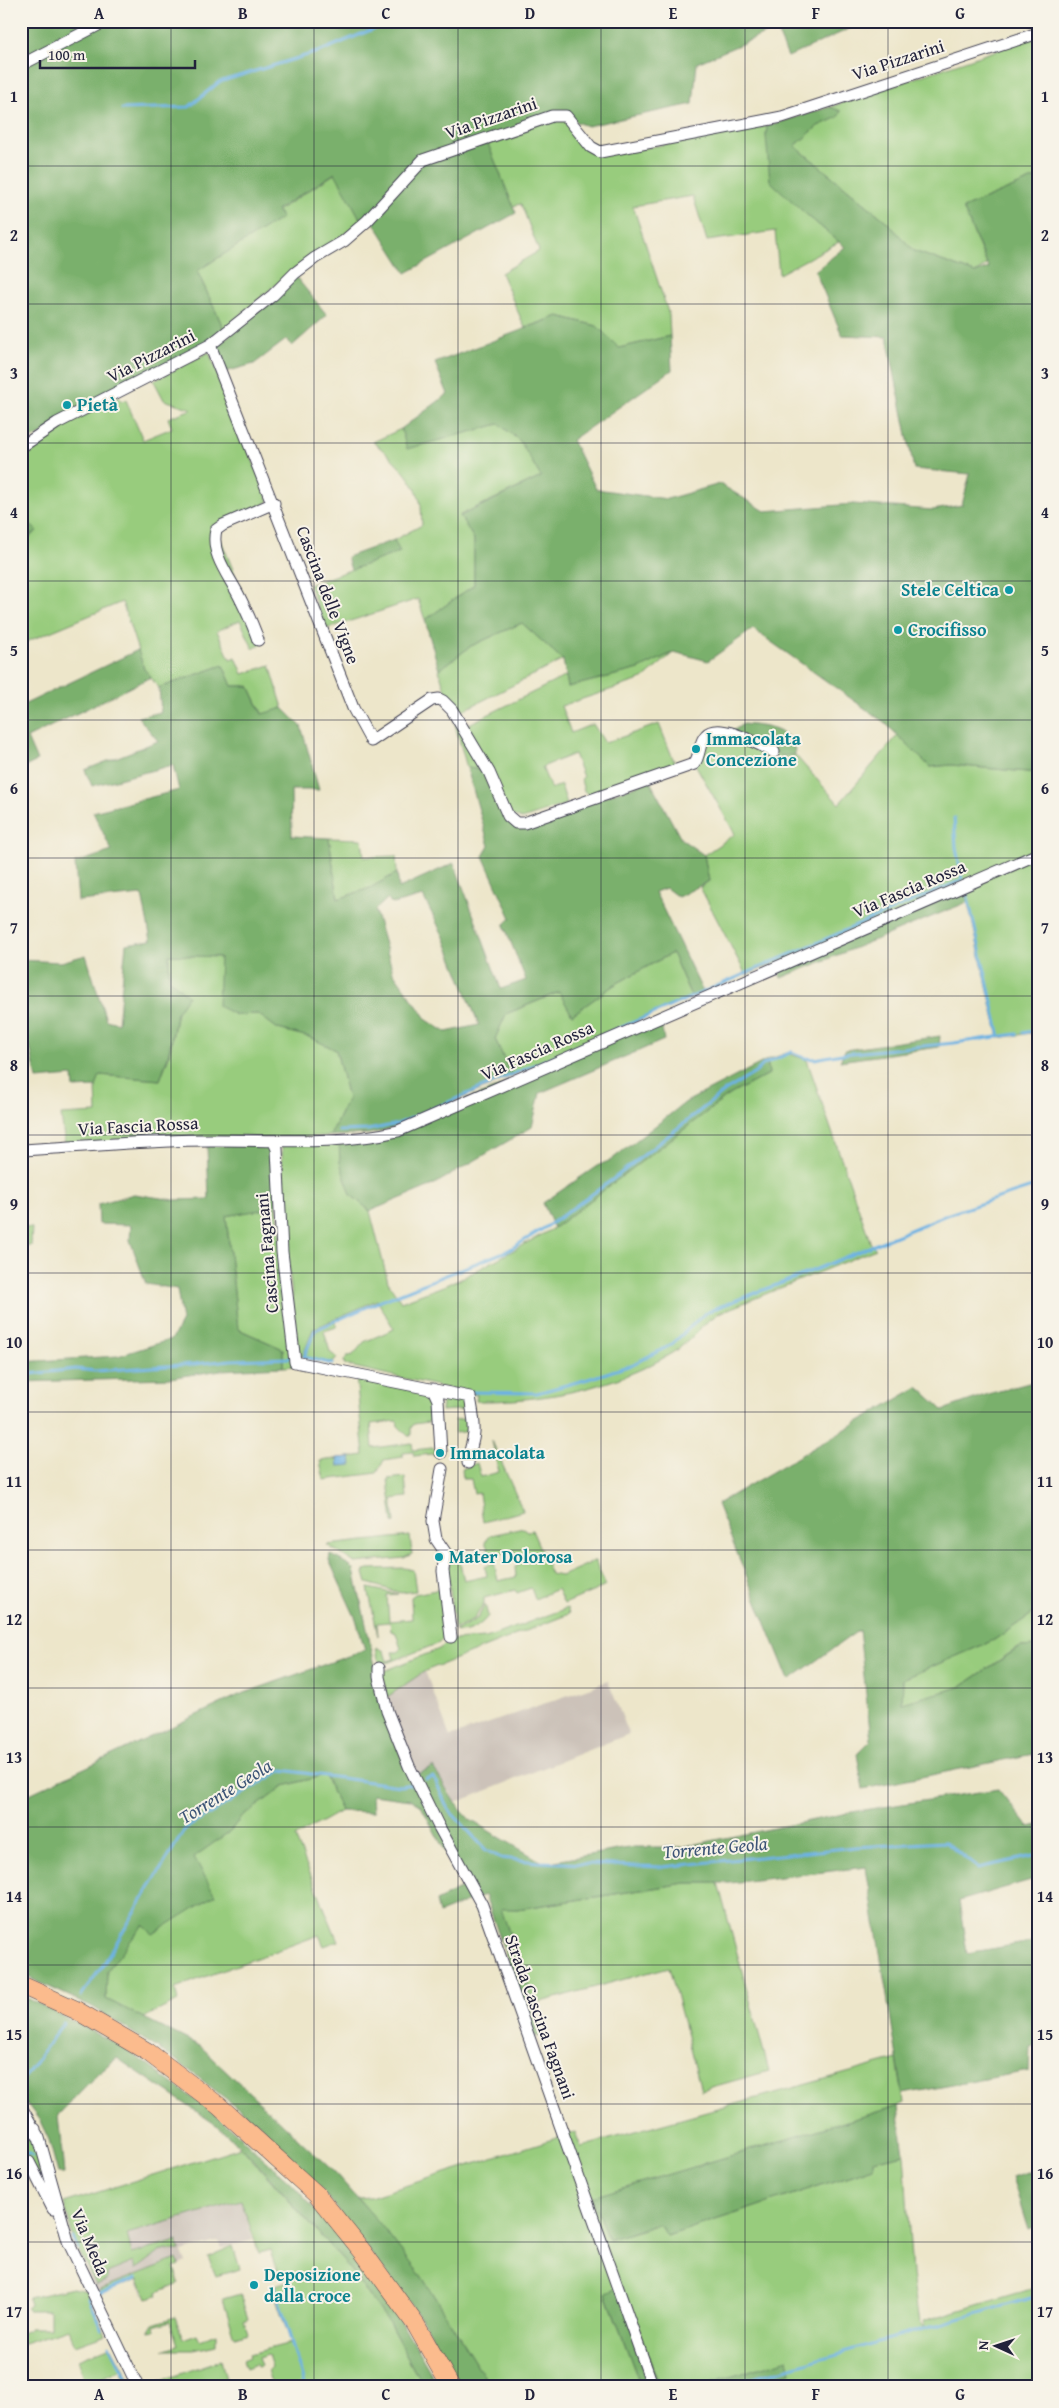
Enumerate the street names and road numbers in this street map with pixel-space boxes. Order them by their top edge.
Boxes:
street label: Via Pizzarini [848,32,948,87]
street label: Via Pizzarini [441,89,541,146]
street label: Via Pizzarini [102,322,200,389]
street label: Cascina delle Vigne [290,522,367,668]
street label: Via Fascia Rossa [848,852,970,925]
street label: Via Fascia Rossa [476,1013,598,1087]
street label: Via Fascia Rossa [77,1109,200,1142]
street label: Cascina Fagnani [248,1192,285,1314]
street label: Strada Cascina Fagnani [498,1931,583,2103]
street label: Via Meda [64,2204,117,2280]

